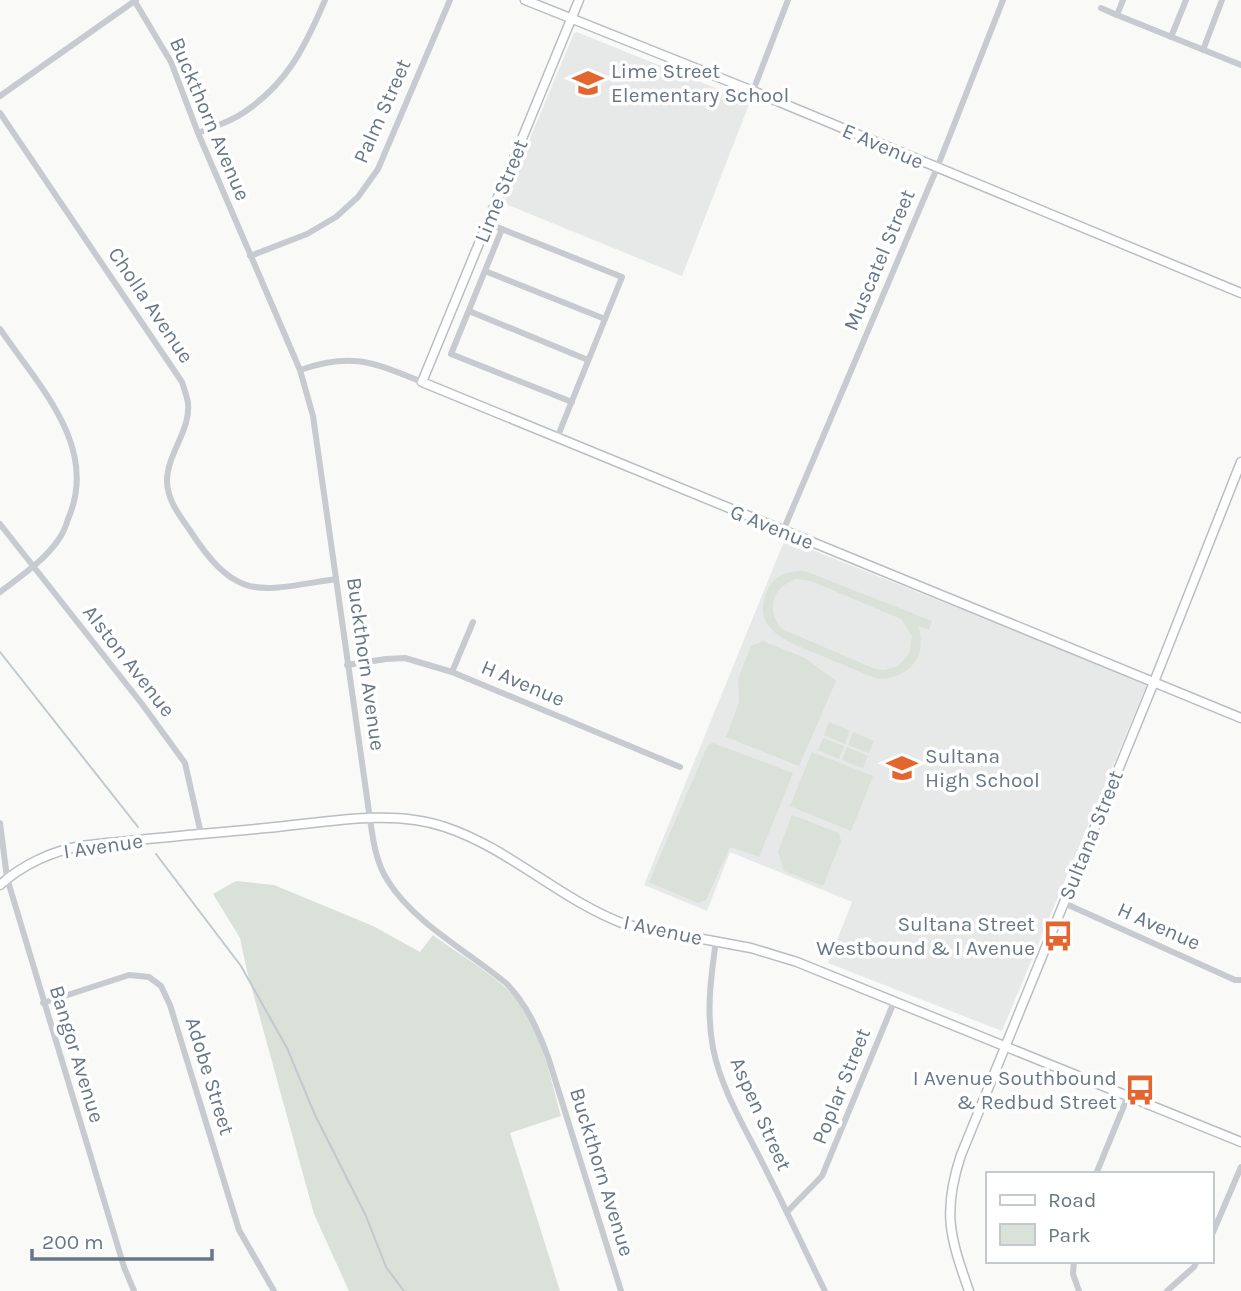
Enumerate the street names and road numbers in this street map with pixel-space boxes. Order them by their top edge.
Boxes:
street label: Buckthorn Avenue [165,34,255,204]
street label: Palm Street [348,55,416,167]
street label: E Avenue [839,118,927,174]
street label: Lime Street [469,136,533,246]
street label: Muscatel Street [838,186,920,334]
street label: Cholla Avenue [103,243,199,367]
street label: G Avenue [727,499,817,555]
street label: Buckthorn Avenue [342,576,390,752]
street label: Alston Avenue [78,600,180,722]
street label: H Avenue [478,655,568,711]
street label: Sultana Street [1054,767,1128,903]
street label: I Avenue [62,829,144,863]
street label: H Avenue [1114,897,1204,955]
street label: I Avenue [621,910,705,950]
street label: Bangor Avenue [45,982,109,1126]
street label: Adobe Street [181,1014,239,1138]
street label: Poplar Street [807,1024,875,1148]
street label: Aspen Street [725,1054,797,1174]
street label: Buckthorn Avenue [565,1085,639,1259]

